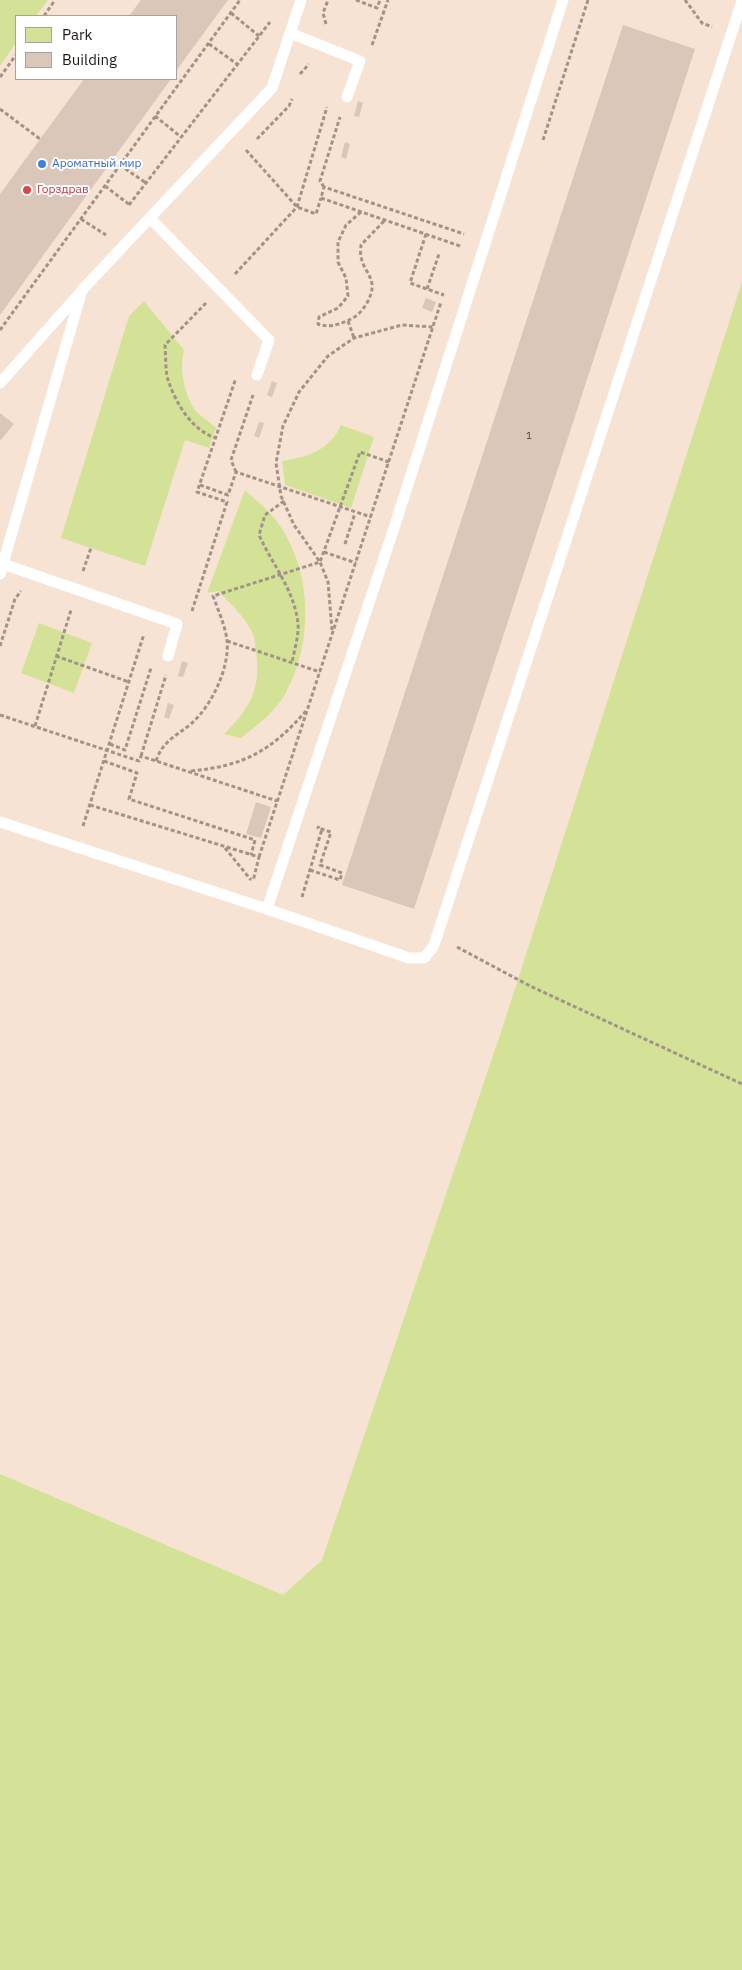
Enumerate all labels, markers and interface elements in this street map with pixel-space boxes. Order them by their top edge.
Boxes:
legend [15,15,178,80]
text: Park [62,25,92,44]
text: Building [62,50,117,69]
place label: Ароматный мир [52,157,142,171]
marker: Ароматный мир [36,158,48,170]
place label: Горздрав [37,183,89,197]
marker: Горздрав [21,184,33,196]
house number: 1 [526,430,532,442]

